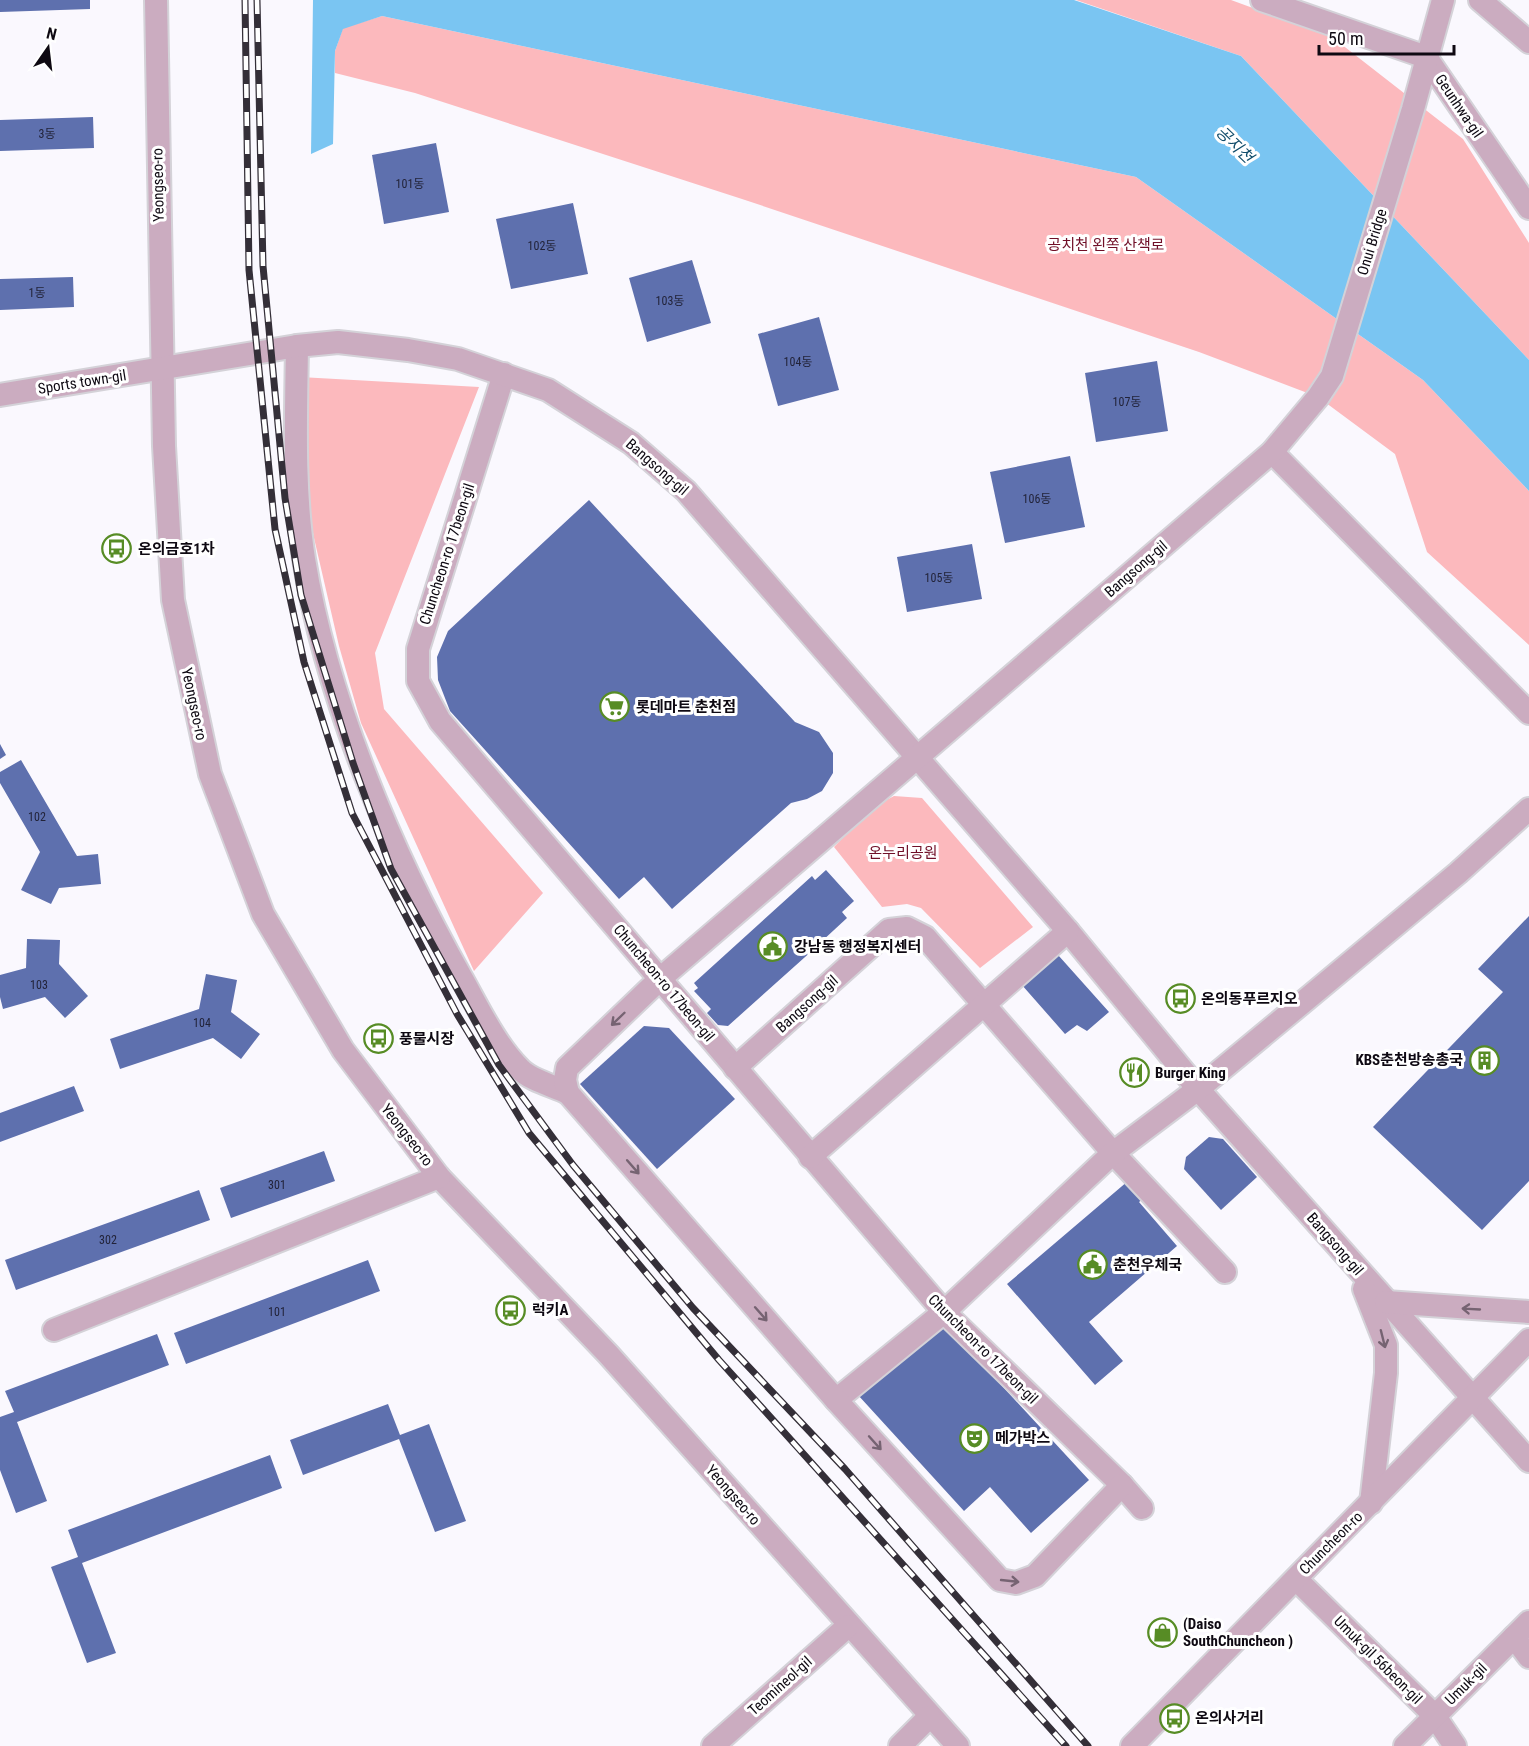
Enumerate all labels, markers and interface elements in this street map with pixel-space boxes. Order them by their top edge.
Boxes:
north arrow [18,18,78,78]
scale bar [1319,18,1454,56]
text: N [44,24,59,44]
text: 50 m [1328,28,1363,49]
street label: Geunhwa-gil [1431,71,1487,141]
water label: 공지천 [1212,122,1259,168]
house number: 3동 [39,127,55,141]
street label: Yeongseo-ro [148,148,168,222]
house number: 101동 [396,177,424,191]
street label: Onui Bridge [1353,207,1391,277]
park label: 공치천 왼쪽 산책로 [1047,236,1165,254]
house number: 102동 [528,239,556,253]
house number: 1동 [29,286,45,300]
house number: 103동 [656,294,684,308]
house number: 104동 [784,355,812,369]
street label: Sports town-gil [37,366,127,398]
house number: 107동 [1113,395,1141,409]
street label: Bangsong-gil [622,435,692,499]
street label: Chuncheon-ro 17beon-gil [416,481,478,627]
house number: 106동 [1023,492,1051,506]
bus stop icon: 온의금호1차 [101,533,133,565]
street label: Bangsong-gil [1101,537,1171,601]
place label: 온의금호1차 [138,540,215,558]
house number: 105동 [925,571,953,585]
street label: Yeongseo-ro [178,666,210,742]
supermarket icon: 롯데마트 춘천점 [599,691,631,723]
place label: 롯데마트 춘천점 [636,698,736,716]
house number: 102 [28,810,46,824]
park label: 온누리공원 [868,844,938,862]
street label: Chuncheon-ro 17beon-gil [610,921,718,1045]
public building icon: 강남동 행정복지센터 [757,931,789,963]
place label: 강남동 행정복지센터 [794,938,922,956]
street label: Bangsong-gil [772,972,842,1036]
house number: 103 [30,978,48,992]
bus stop icon: 온의동푸르지오 [1164,983,1196,1015]
place label: 온의동푸르지오 [1201,990,1298,1008]
one-way arrow [611,1011,626,1026]
house number: 104 [193,1016,211,1030]
bus stop icon: 풍물시장 [362,1023,394,1055]
place label: 풍물시장 [399,1030,454,1048]
building icon: KBS춘천방송총국 [1468,1044,1500,1076]
place label: KBS춘천방송총국 [1355,1051,1463,1069]
restaurant icon: Burger King [1118,1057,1150,1089]
place label: Burger King [1155,1064,1226,1082]
street label: Yeongseo-ro [377,1100,437,1170]
one-way arrow [626,1159,639,1175]
house number: 301 [268,1178,286,1192]
street label: Bangsong-gil [1303,1209,1367,1279]
house number: 302 [99,1233,117,1247]
public building icon: 춘천우체국 [1076,1249,1108,1281]
place label: 춘천우체국 [1113,1256,1182,1274]
street label: Chuncheon-ro 17beon-gil [925,1291,1041,1407]
bus stop icon: 럭키A [495,1294,527,1326]
place label: 럭키A [532,1301,569,1319]
one-way arrow [1461,1303,1481,1314]
house number: 101 [268,1305,286,1319]
one-way arrow [754,1306,768,1321]
one-way arrow [1378,1329,1390,1348]
theatre icon: 메가박스 [958,1422,990,1454]
place label: 메가박스 [995,1429,1050,1447]
one-way arrow [868,1436,883,1451]
street label: Yeongseo-ro [702,1461,764,1529]
street label: Chuncheon-ro [1296,1508,1366,1578]
one-way arrow [1000,1576,1019,1587]
street label: Umuk-gil 56beon-gil [1330,1612,1426,1708]
place label: (Daiso SouthChuncheon ) [1183,1615,1293,1650]
shop icon: (Daiso SouthChuncheon ) [1146,1617,1178,1649]
street label: Teomineol-gil [744,1653,816,1719]
street label: Umuk-gil [1441,1659,1491,1709]
bus stop icon: 온의사거리 [1158,1702,1190,1734]
place label: 온의사거리 [1195,1709,1264,1727]

